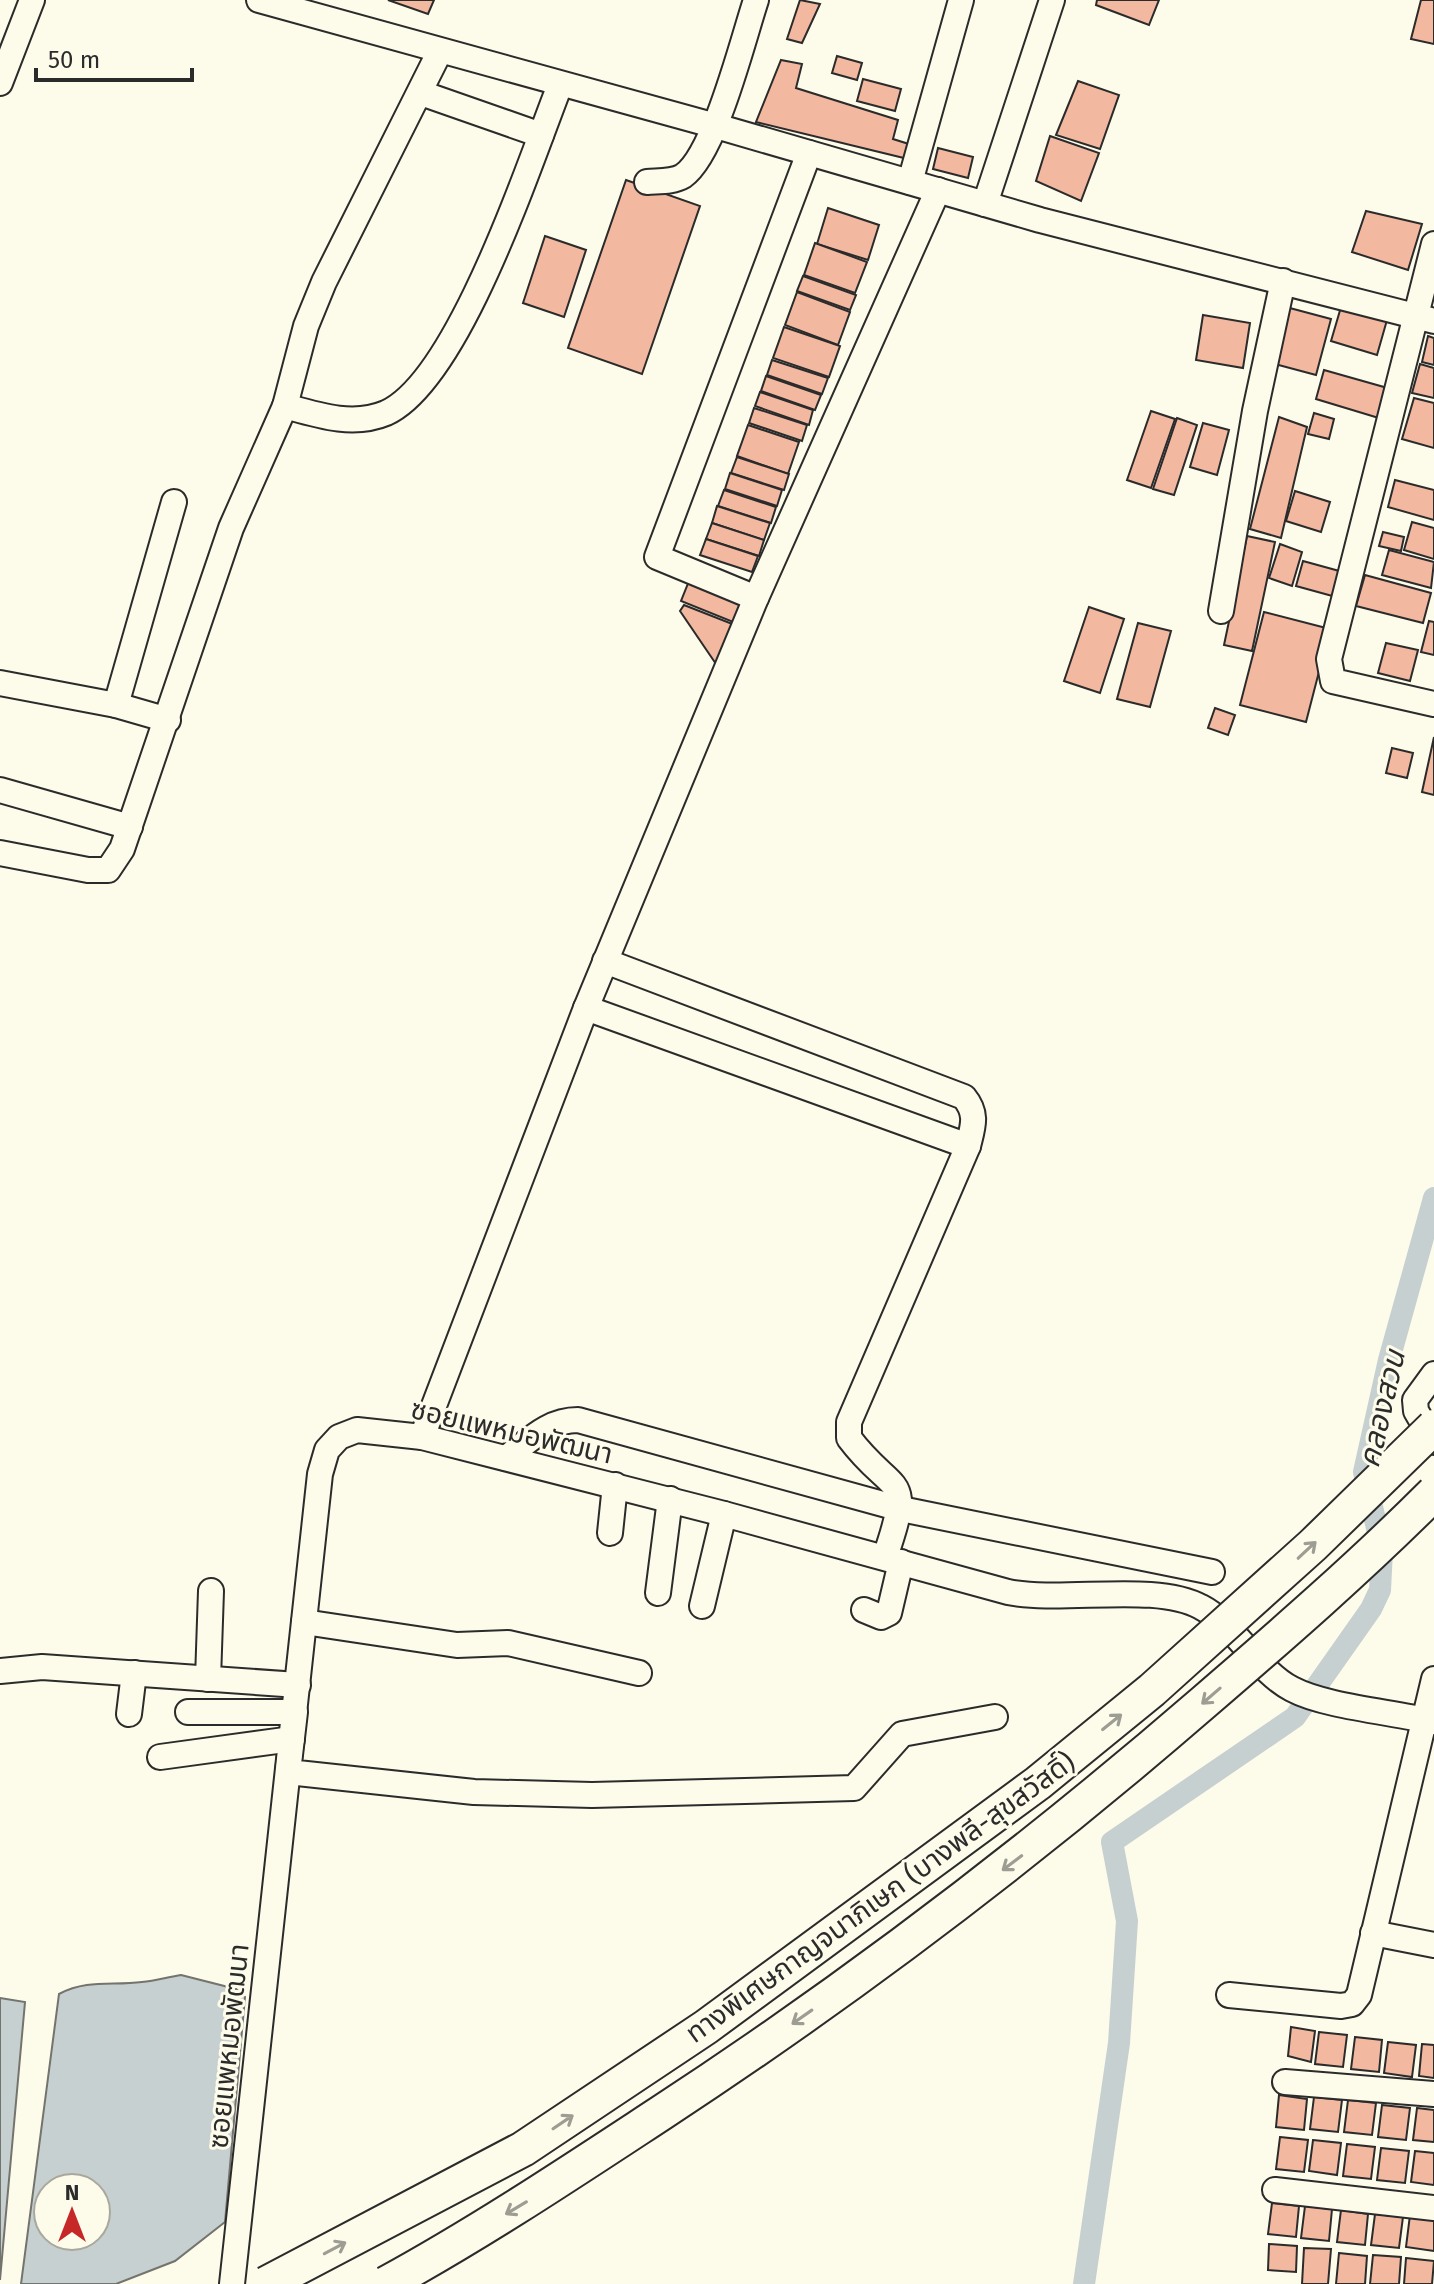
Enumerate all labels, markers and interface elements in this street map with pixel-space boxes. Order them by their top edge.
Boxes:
scale bar [36,32,192,82]
text: 50 m [48,46,100,74]
water label: คลองสวน [1351,1345,1413,1471]
street label: ซอยแพหมอพัฒนา [408,1392,616,1471]
one-way arrow [1297,1542,1317,1560]
one-way arrow [1201,1687,1221,1705]
one-way arrow [1102,1713,1122,1731]
street label: ทางพิเศษกาญจนาภิเษก (บางพลี-สุขสวัสดิ์) [679,1745,1081,2050]
one-way arrow [1001,1855,1023,1872]
street label: ซอยแพหมอพัฒนา [201,1942,256,2150]
one-way arrow [792,2009,814,2025]
one-way arrow [551,2114,574,2130]
north arrow [32,2172,112,2252]
text: N [65,2179,79,2206]
one-way arrow [505,2200,528,2216]
one-way arrow [323,2239,347,2255]

